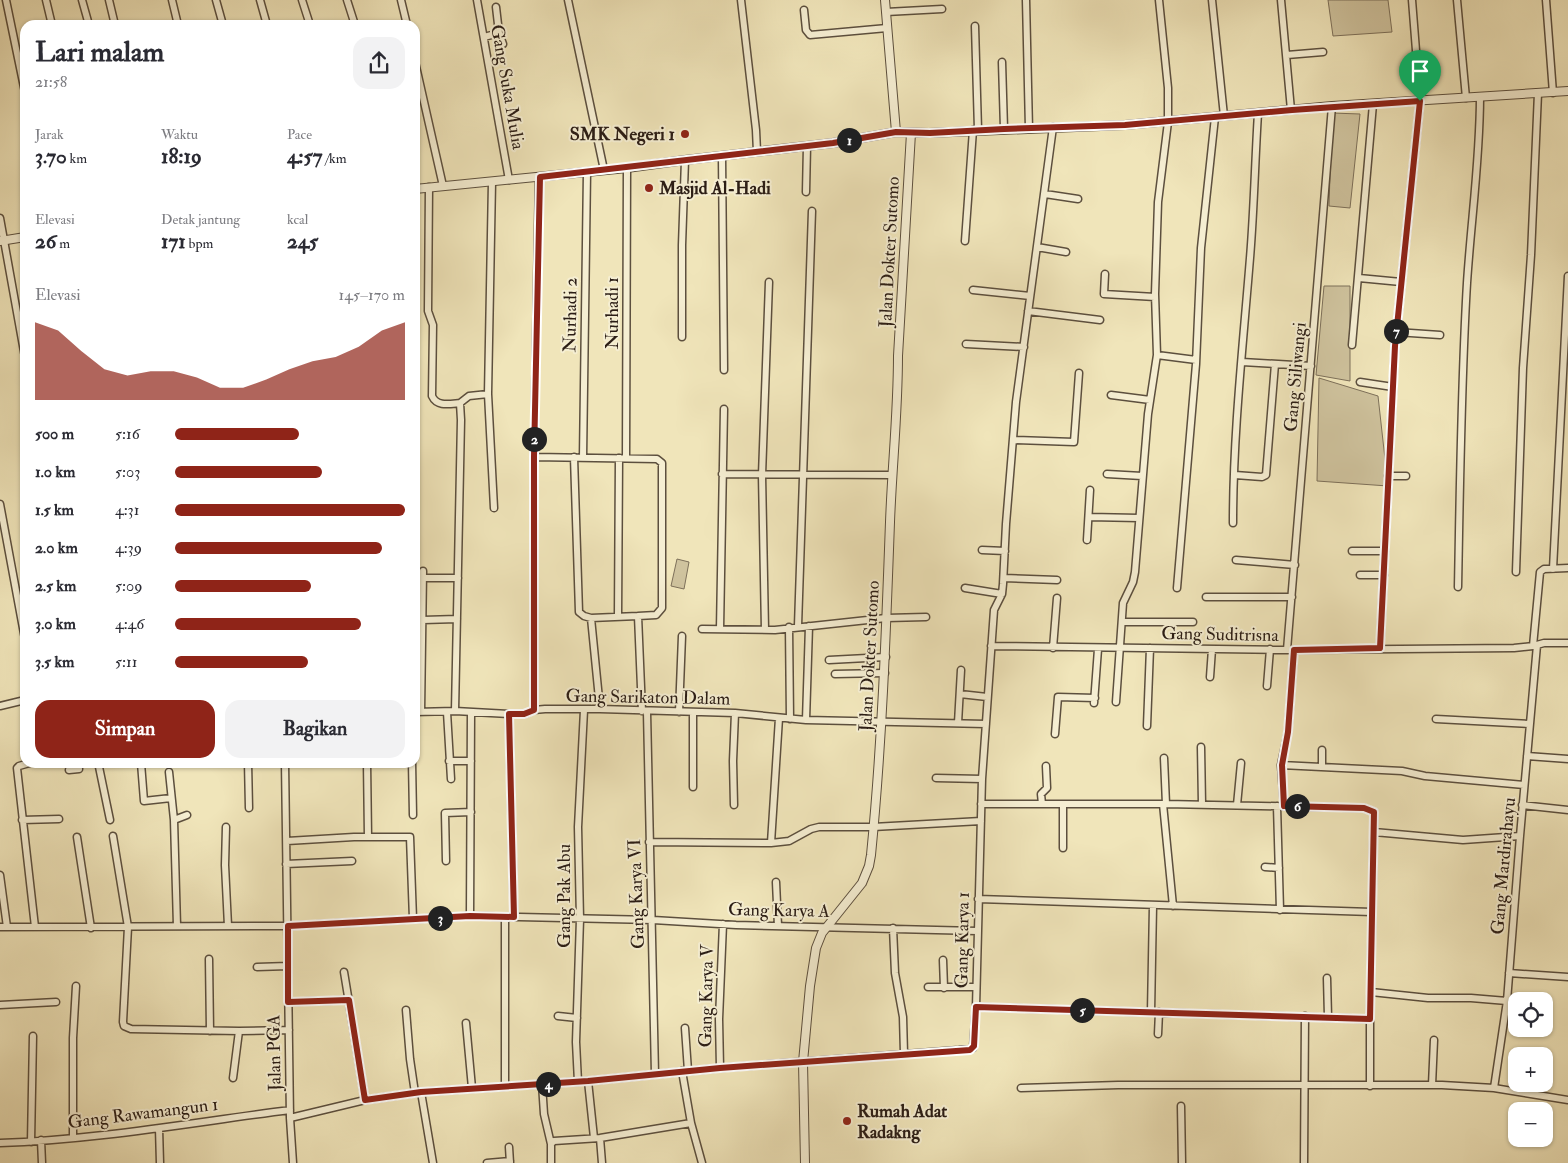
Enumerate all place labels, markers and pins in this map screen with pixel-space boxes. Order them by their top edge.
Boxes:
pin [1399,50,1441,101]
place label: SMK Negeri 1 [570,123,675,146]
marker: SMK Negeri 1 [679,128,691,140]
pin: 1 [836,128,862,152]
place label: Masjid Al-Hadi [658,177,771,200]
marker: Masjid Al-Hadi [643,182,655,194]
pin: 7 [1384,318,1408,344]
pin: 2 [522,426,546,452]
pin: 6 [1284,794,1310,818]
pin: 3 [428,906,452,930]
pin: 5 [1070,998,1094,1022]
pin: 4 [536,1072,560,1096]
place label: Rumah Adat Radakng [857,1100,947,1144]
marker: Rumah Adat Radakng [841,1115,853,1127]

